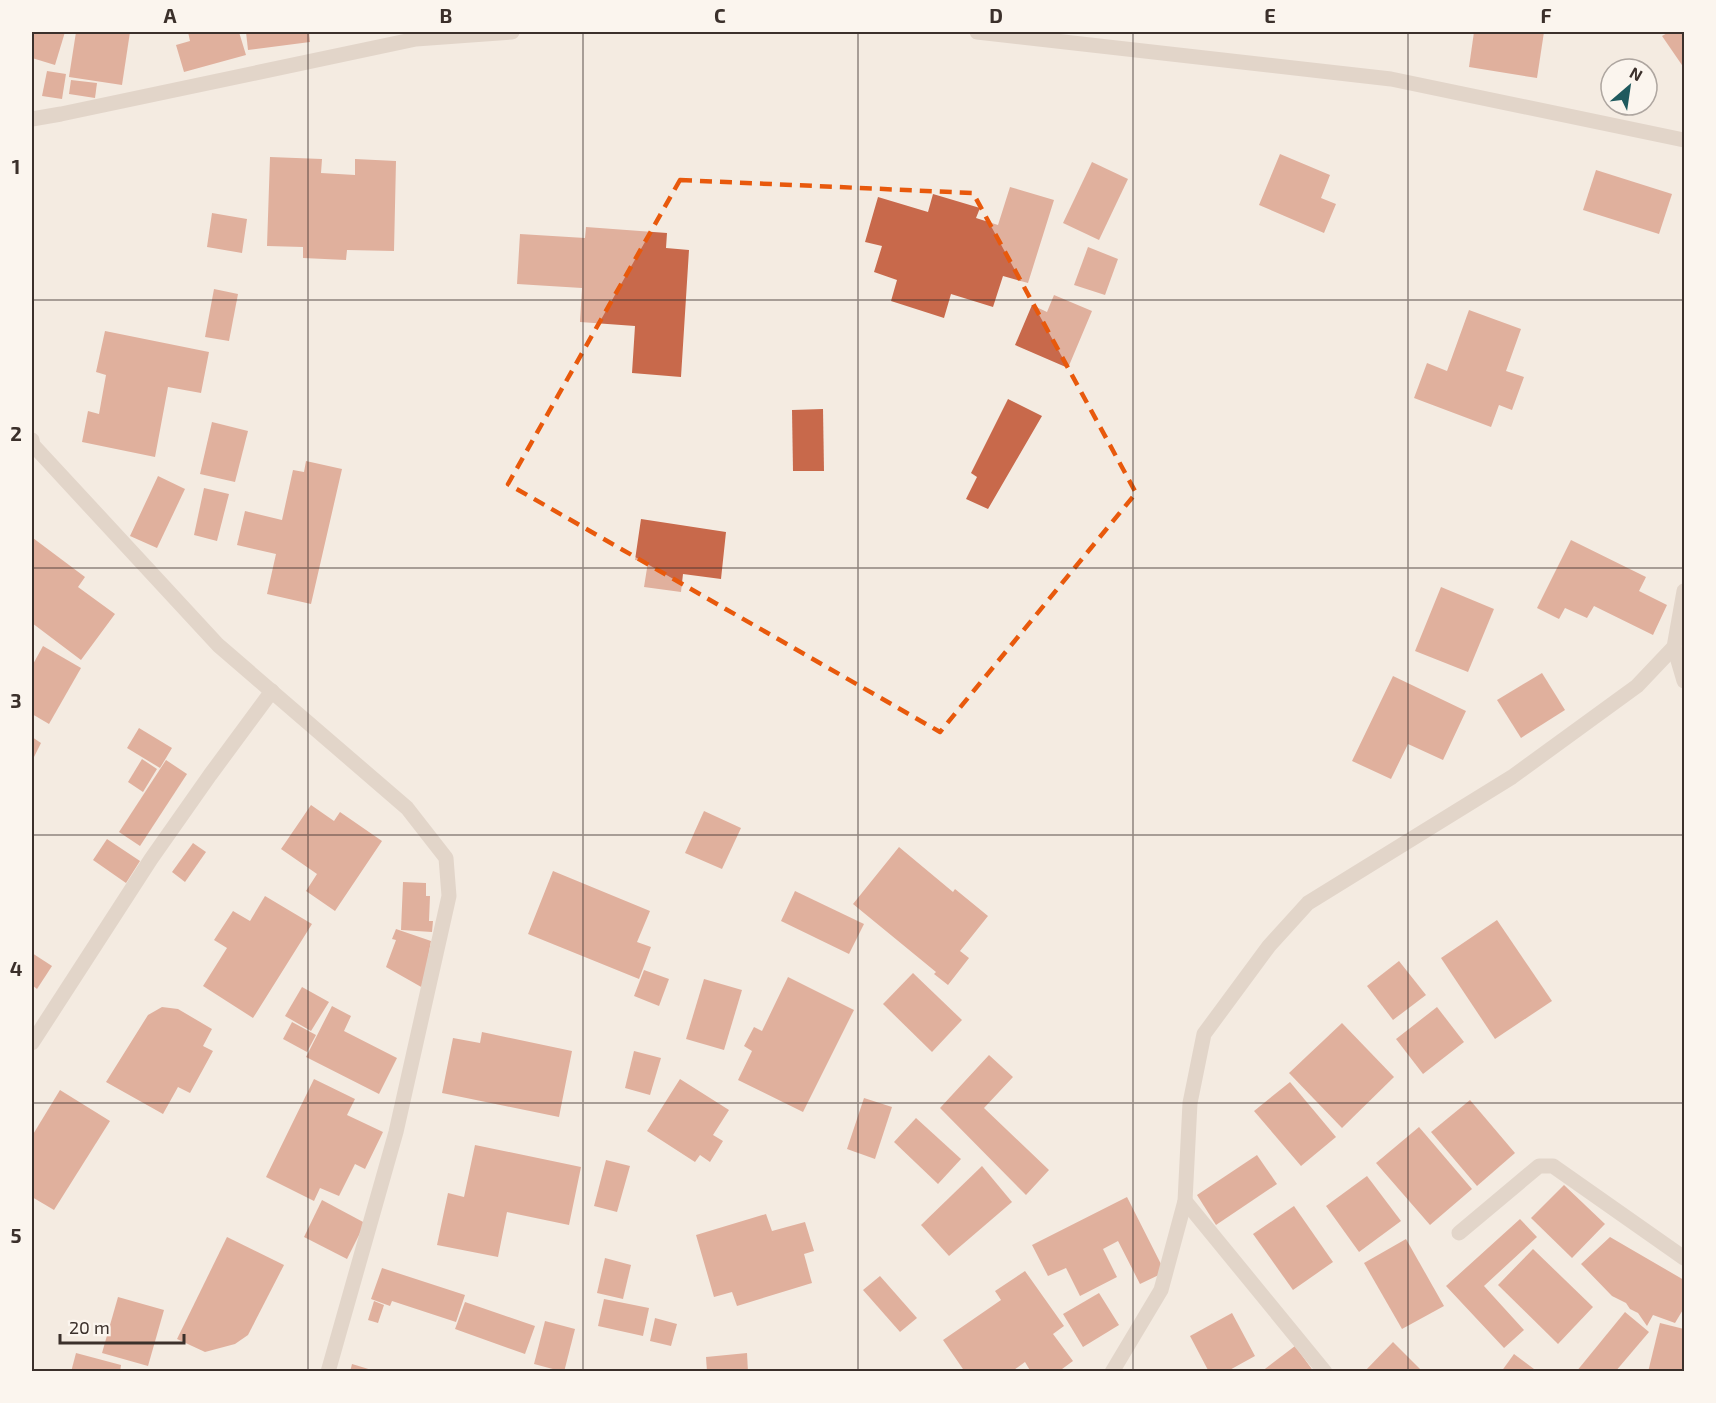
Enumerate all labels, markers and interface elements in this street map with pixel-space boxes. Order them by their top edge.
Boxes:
text: A [163,3,177,27]
text: B [440,3,452,27]
text: C [714,3,726,27]
text: D [989,3,1003,27]
text: E [1264,3,1276,27]
text: F [1540,3,1552,27]
north arrow [1599,57,1659,117]
text: N [1627,62,1646,85]
text: 1 [12,154,20,178]
text: 2 [10,421,22,445]
text: 3 [10,688,22,712]
text: 4 [10,956,23,980]
text: 5 [10,1223,22,1247]
scale bar [60,1307,184,1345]
text: 20 m [69,1316,110,1338]

